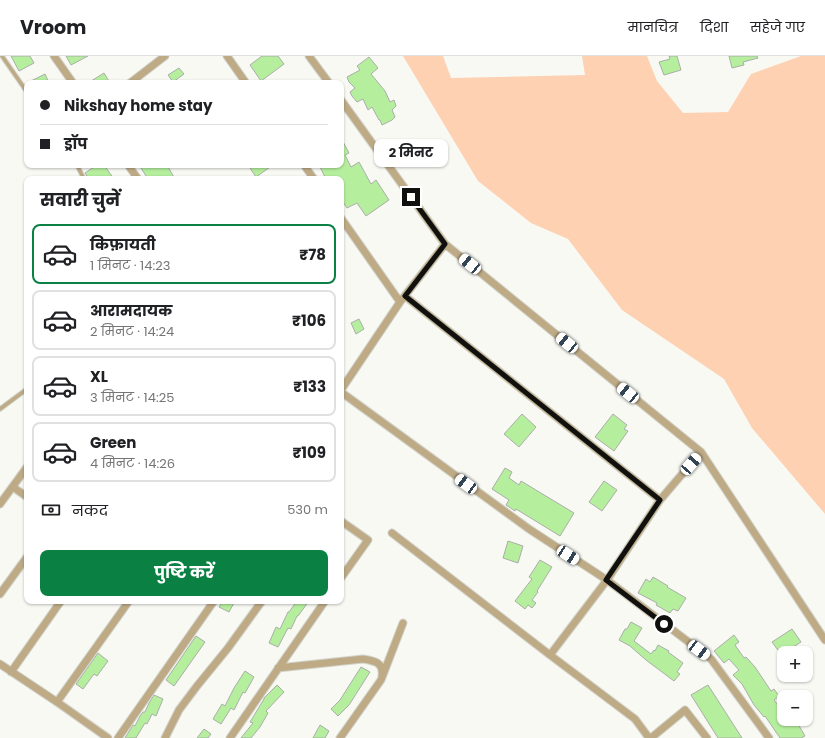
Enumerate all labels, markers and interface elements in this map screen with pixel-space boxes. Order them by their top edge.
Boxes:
text: Vroom [20,14,86,41]
text: मानचित्र [628,17,678,37]
text: दिशा [700,17,728,37]
text: सहेजे गए [750,17,805,37]
text: Nikshay home stay [64,95,212,116]
text: ड्रॉप [64,133,87,154]
callout: 2 मिनट [374,139,448,167]
text: 2 मिनट [389,143,433,162]
text: सवारी चुनें [40,187,120,212]
route end [402,188,420,206]
text: किफ़ायती [90,234,156,255]
icon: car [42,236,78,272]
text: ₹78 [299,244,326,265]
car [457,252,483,276]
text: 1 मिनट · 14:23 [90,256,170,275]
text: आरामदायक [90,300,173,321]
icon: car [42,302,78,338]
text: ₹106 [292,310,326,331]
text: 2 मिनट · 14:24 [90,322,174,341]
car [554,331,580,355]
text: XL [90,366,108,387]
icon: car [42,368,78,404]
text: ₹133 [293,376,326,397]
car [615,381,641,405]
text: 3 मिनट · 14:25 [90,388,174,407]
text: Green [90,432,136,453]
icon: car [42,434,78,470]
text: ₹109 [292,442,326,463]
car [679,451,703,477]
text: 4 मिनट · 14:26 [90,454,175,473]
car [453,472,479,496]
icon: cash [40,499,62,521]
text: नकद [72,500,108,521]
text: 530 m [287,500,328,519]
car [555,543,581,567]
button: पुष्टि करें [40,550,328,596]
route start [655,615,673,633]
car [686,638,712,662]
map controls [777,646,813,726]
button: + [777,646,813,682]
button: − [777,690,813,726]

